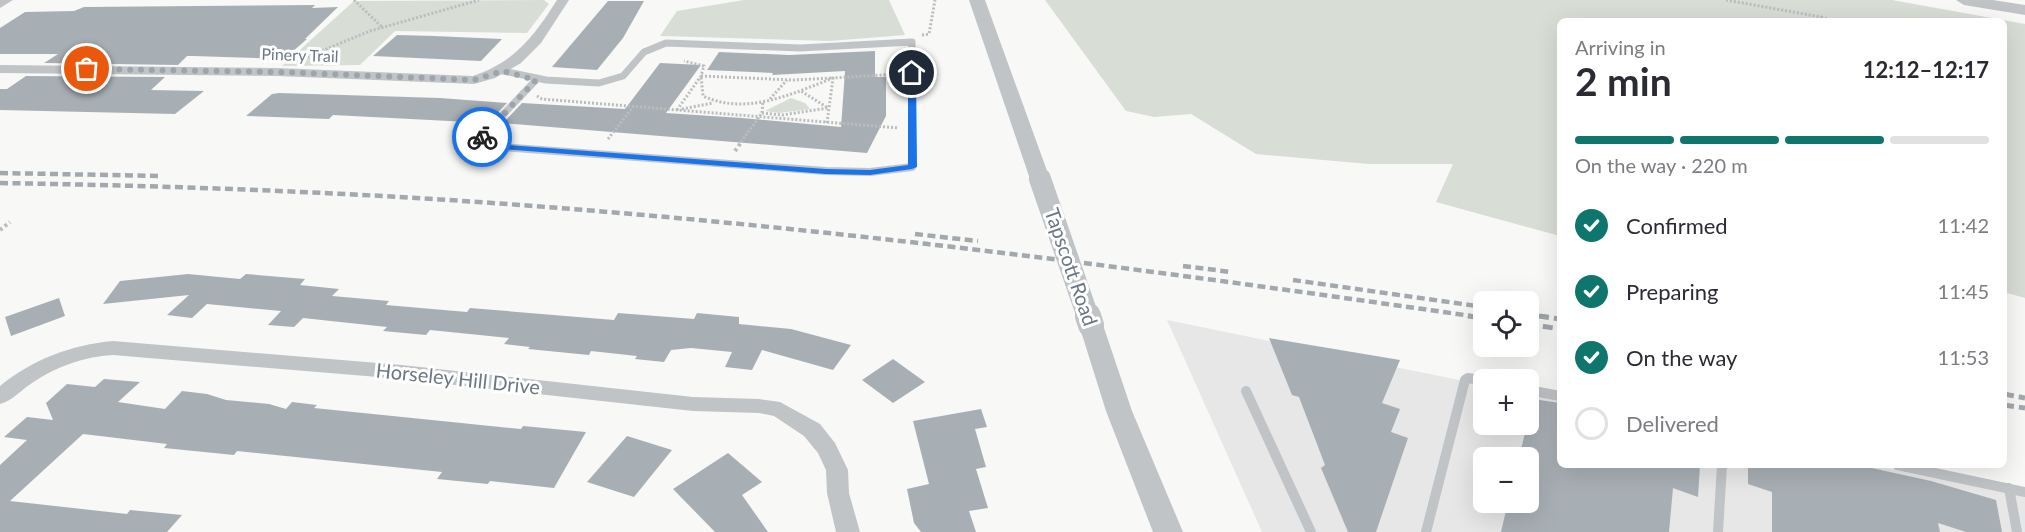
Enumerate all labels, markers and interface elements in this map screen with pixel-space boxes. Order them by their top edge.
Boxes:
text: Arriving in [1575,35,1666,59]
pin [61,43,112,94]
street label: Pinery Trail [261,44,339,65]
pin [886,47,937,98]
icon: bag [70,52,103,85]
icon: home [895,56,928,89]
text: 12:12–12:17 [1863,56,1989,83]
text: 2 min [1575,58,1672,104]
courier [452,107,512,167]
icon: bike [466,121,499,154]
text: On the way · 220 m [1575,153,1748,177]
street label: Tapscott Road [1041,205,1103,329]
icon: check [1575,209,1608,242]
text: Confirmed [1626,212,1728,239]
text: 11:42 [1938,213,1989,237]
icon: check [1575,275,1608,308]
text: Preparing [1626,278,1718,305]
text: 11:45 [1938,279,1989,303]
map controls [1473,291,1539,513]
button: locate [1473,291,1539,357]
icon: check [1575,341,1608,374]
text: On the way [1626,344,1737,371]
text: 11:53 [1938,345,1989,369]
street label: Horseley Hill Drive [375,357,541,399]
button: + [1473,369,1539,435]
text: Delivered [1626,410,1719,437]
button: − [1473,447,1539,513]

